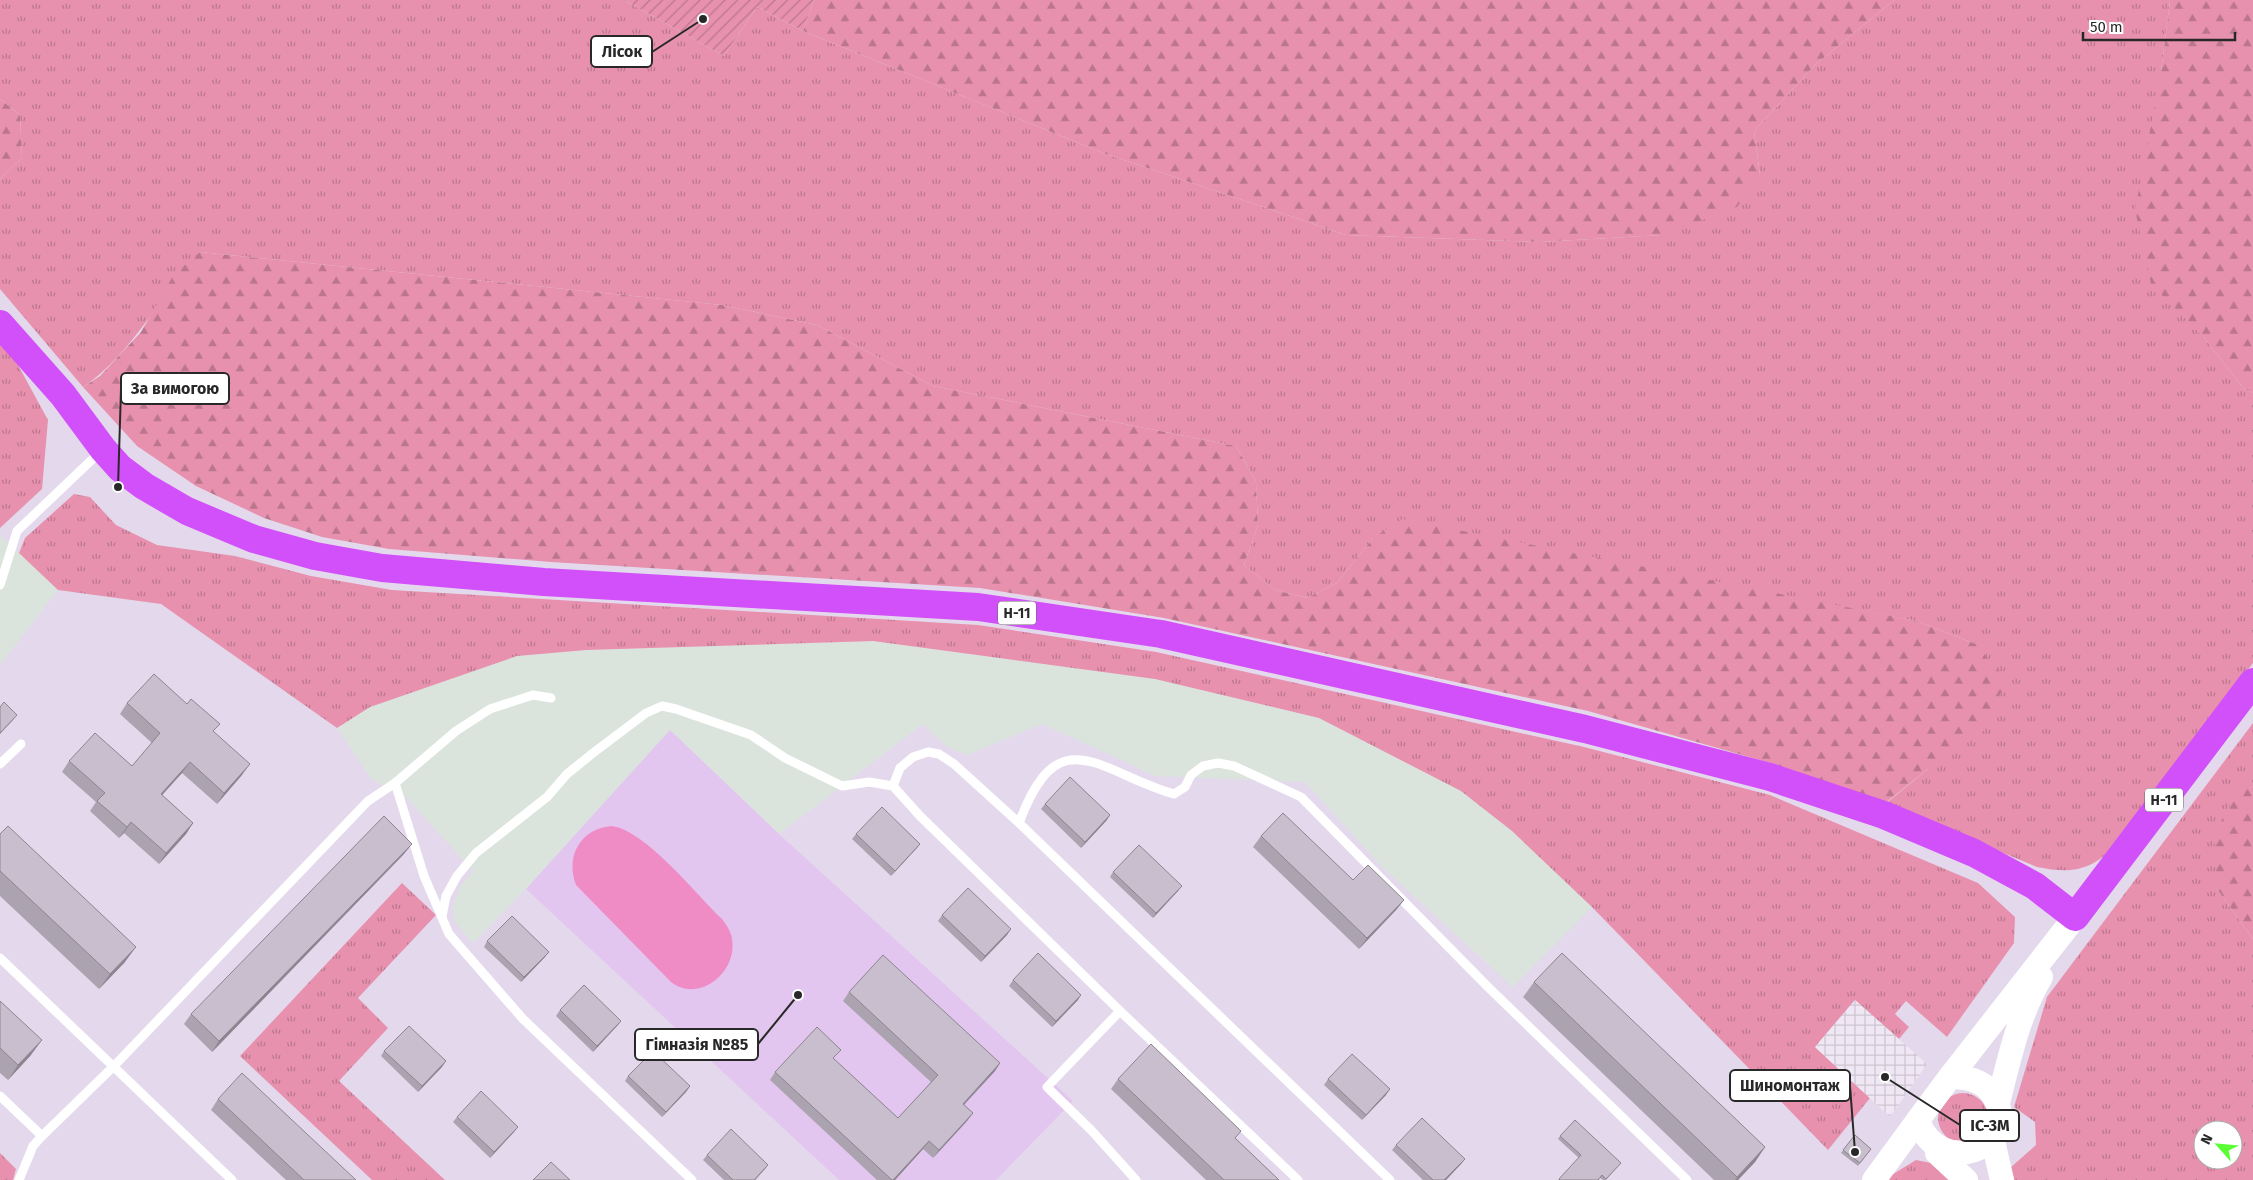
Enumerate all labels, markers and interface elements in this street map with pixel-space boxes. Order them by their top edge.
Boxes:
scale bar [2083,10,2236,42]
text: 50 m [2090,18,2123,36]
callout: Лісок [591,36,652,67]
text: Лісок [602,42,642,61]
callout: За вимогою [121,373,229,404]
text: За вимогою [130,379,219,398]
road number: Н-11 [998,602,1036,624]
road number: Н-11 [2145,788,2183,812]
callout: Гімназія №85 [635,1029,758,1060]
text: Гімназія №85 [646,1035,749,1054]
callout: Шиномонтаж [1730,1070,1850,1101]
text: Шиномонтаж [1740,1076,1841,1095]
callout: ІС-3М [1960,1110,2019,1141]
text: ІС-3М [1970,1116,2010,1135]
north arrow [2193,1120,2243,1170]
text: N [2197,1131,2217,1147]

